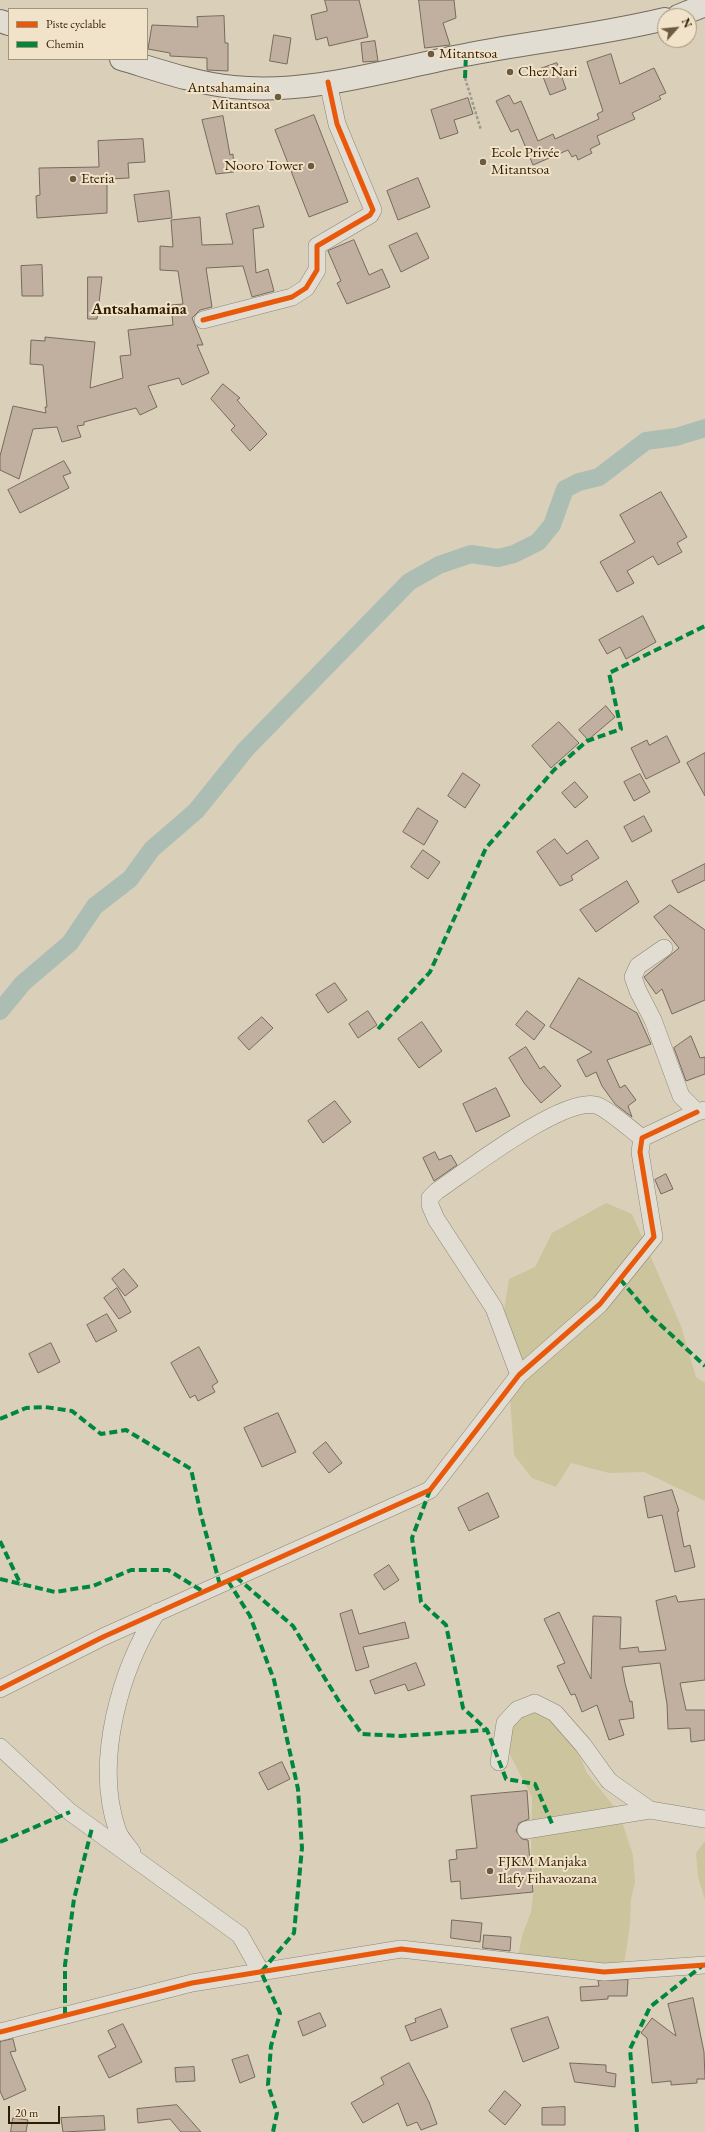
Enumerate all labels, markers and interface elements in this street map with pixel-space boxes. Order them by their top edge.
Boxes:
legend [8,8,148,60]
north arrow [657,8,697,48]
text: Piste cyclable [46,16,106,32]
text: N [679,16,695,30]
text: Chemin [46,36,84,52]
place label: Mitantsoa [439,45,497,63]
marker: Mitantsoa [426,49,436,59]
place label: Chez Nari [518,63,577,81]
marker: Chez Nari [505,67,515,77]
place label: Antsahamaina Mitantsoa [187,79,270,114]
marker: Antsahamaina Mitantsoa [273,92,283,102]
place label: Ecole Privée Mitantsoa [491,144,559,179]
place label: Nooro Tower [224,157,303,175]
marker: Ecole Privée Mitantsoa [478,157,488,167]
marker: Nooro Tower [306,161,316,171]
place label: Eteria [81,170,114,188]
marker: Eteria [68,174,78,184]
district label: Antsahamaina [91,300,187,320]
place label: FJKM Manjaka Ilafy Fihavaozana [498,1853,597,1888]
marker: FJKM Manjaka Ilafy Fihavaozana [485,1866,495,1876]
scale bar [10,2098,62,2124]
text: 20 m [15,2105,38,2121]

